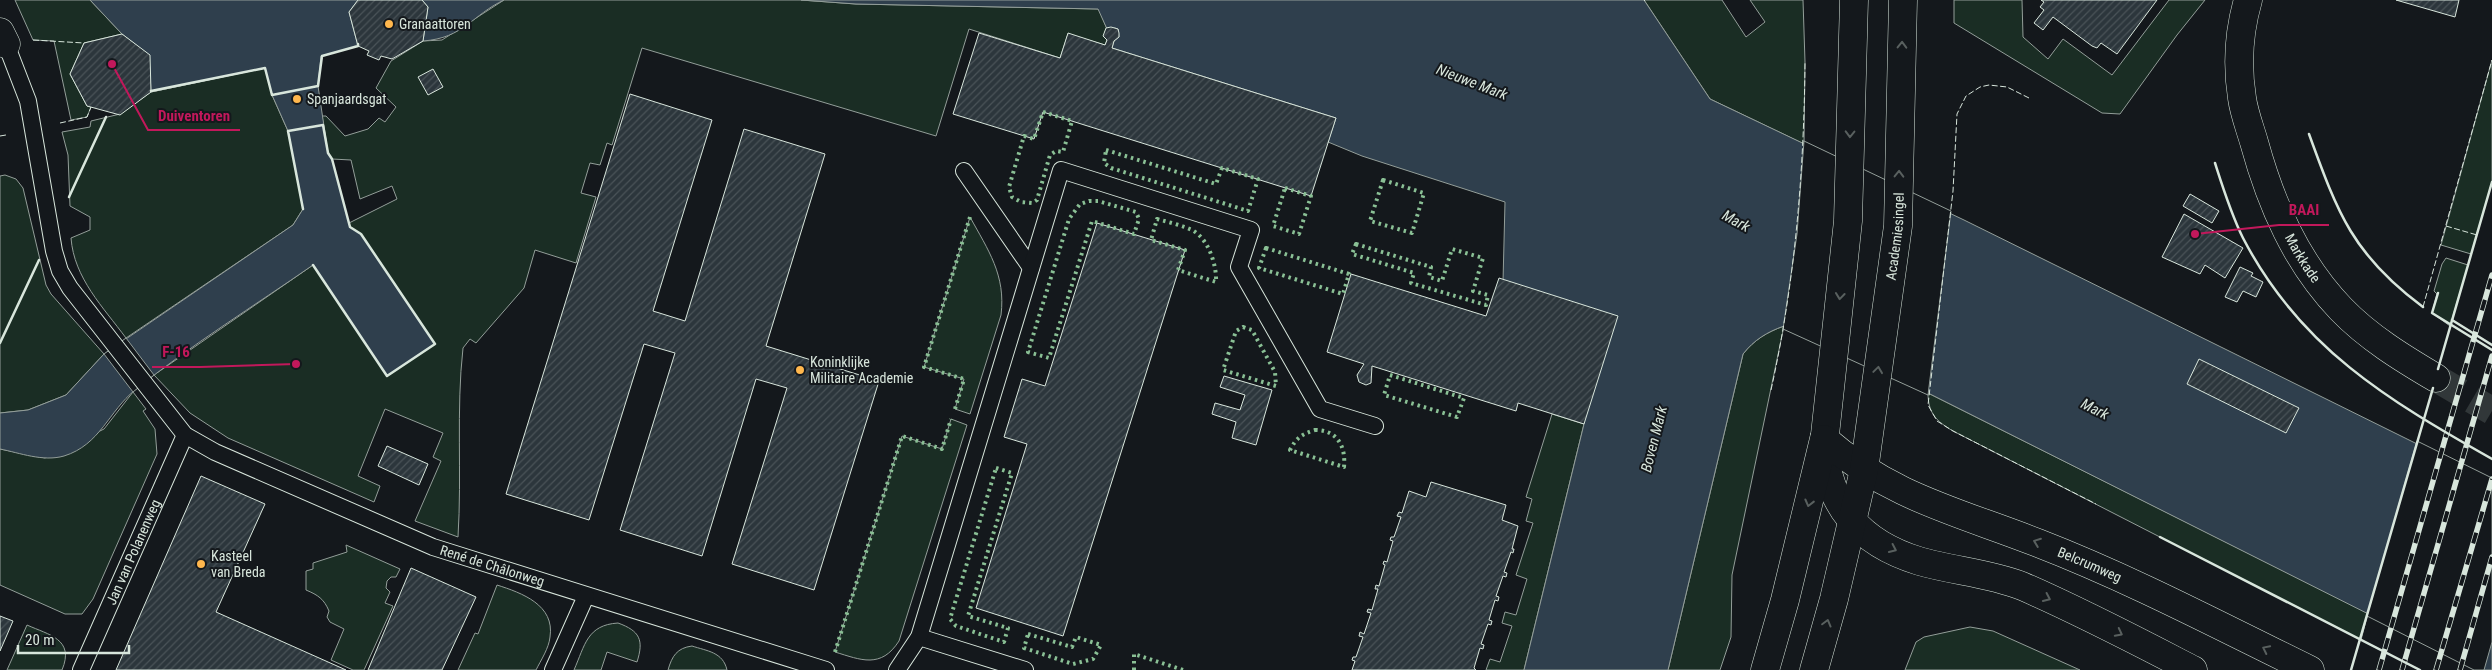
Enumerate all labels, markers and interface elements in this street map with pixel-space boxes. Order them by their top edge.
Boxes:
place label: Granaattoren [399,16,471,32]
marker: Granaattoren [383,18,395,30]
one-way arrow [1896,41,1907,49]
water label: Nieuwe Mark [1434,60,1511,104]
place label: Spanjaardsgat [307,91,386,107]
marker: Spanjaardsgat [291,93,303,105]
callout: Duiventoren [148,100,240,130]
text: Duiventoren [158,107,230,125]
one-way arrow [1845,130,1855,138]
one-way arrow [1894,170,1904,178]
street label: Academiesingel [1883,192,1907,281]
callout: BAAI [2279,195,2329,225]
text: BAAI [2289,201,2319,219]
water label: Mark [1719,206,1753,236]
street label: Markkade [2282,231,2324,286]
one-way arrow [1835,292,1846,300]
callout: F-16 [152,337,200,367]
text: F-16 [162,343,190,361]
place label: Koninklijke Militaire Academie [810,354,914,386]
marker: Koninklijke Militaire Academie [794,364,806,376]
one-way arrow [1873,366,1883,375]
water label: Mark [2078,394,2112,424]
water label: Boven Mark [1637,404,1671,474]
street label: Jan van Polanenweg [103,497,163,607]
one-way arrow [1804,499,1814,507]
one-way arrow [2033,538,2041,548]
street label: René de Châlonweg [438,542,546,589]
one-way arrow [1888,543,1897,554]
street label: Belcrumweg [2055,544,2124,585]
place label: Kasteel van Breda [211,548,266,580]
marker: Kasteel van Breda [195,558,207,570]
one-way arrow [2042,592,2051,602]
one-way arrow [1821,619,1832,628]
scale bar [18,622,129,654]
one-way arrow [2114,627,2123,637]
text: 20 m [25,631,55,649]
one-way arrow [2262,645,2271,655]

